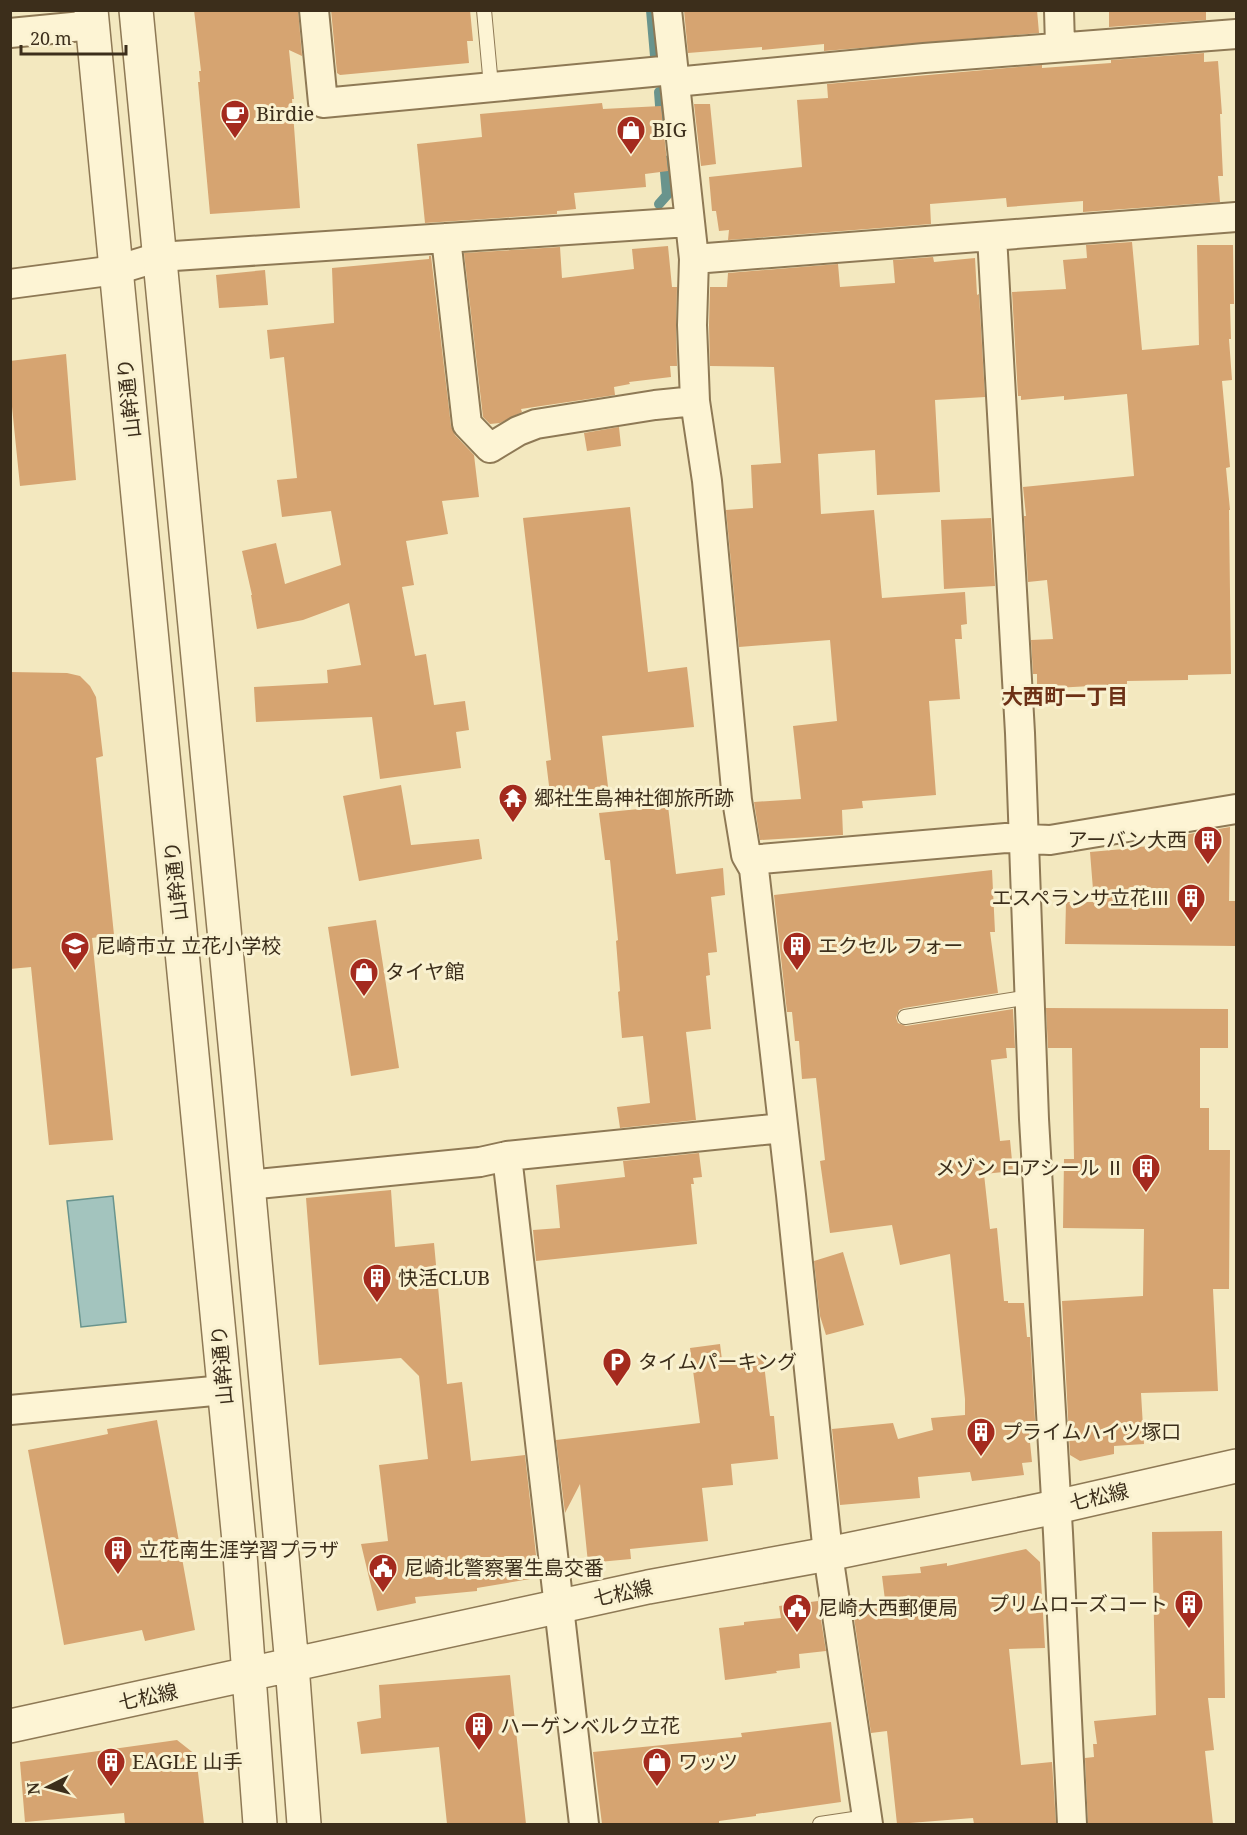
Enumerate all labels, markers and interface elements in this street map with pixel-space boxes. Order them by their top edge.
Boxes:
scale bar [21,18,126,56]
text: 20 m [30,26,72,50]
cafe icon: Birdie [219,98,251,140]
place label: Birdie [256,100,314,127]
shop icon: BIG [615,114,647,156]
place label: BIG [652,116,687,143]
street label: 山幹通り [111,357,146,439]
district label: 大西町一丁目 [1002,682,1128,710]
temple icon: 郷社生島神社御旅所跡 [497,782,529,824]
place label: 郷社生島神社御旅所跡 [534,784,734,811]
building icon: アーバン大西 [1192,824,1224,866]
place label: アーバン大西 [1067,826,1187,853]
street label: 山幹通り [158,840,193,922]
building icon: エスペランサ立花Ⅲ [1175,882,1207,924]
place label: エスペランサ立花Ⅲ [991,884,1170,911]
school or university icon: 尼崎市立 立花小学校 [59,930,91,972]
building icon: エクセル フォー [781,930,813,972]
place label: 尼崎市立 立花小学校 [96,932,281,959]
place label: エクセル フォー [818,932,963,959]
shop icon: タイヤ館 [348,956,380,998]
place label: タイヤ館 [385,958,464,985]
building icon: メゾン ロアシール Ⅱ [1130,1152,1162,1194]
place label: メゾン ロアシール Ⅱ [935,1154,1125,1181]
building icon: 快活CLUB [361,1262,393,1304]
place label: 快活CLUB [398,1264,490,1291]
street label: 山幹通り [205,1324,238,1406]
parking icon: タイムパーキング [601,1346,633,1388]
place label: タイムパーキング [638,1348,797,1375]
building icon: プライムハイツ塚口 [965,1416,997,1458]
place label: プライムハイツ塚口 [1002,1418,1181,1445]
street label: 七松線 [1067,1477,1131,1516]
building icon: 立花南生涯学習プラザ [102,1534,134,1576]
place label: 立花南生涯学習プラザ [139,1536,339,1563]
public building icon: 尼崎北警察署生島交番 [367,1552,399,1594]
place label: 尼崎北警察署生島交番 [404,1554,604,1581]
street label: 七松線 [591,1573,655,1612]
building icon: プリムローズコート [1173,1588,1205,1630]
place label: プリムローズコート [989,1590,1168,1617]
public building icon: 尼崎大西郵便局 [781,1592,813,1634]
place label: 尼崎大西郵便局 [818,1594,958,1621]
street label: 七松線 [116,1677,180,1716]
building icon: ハーゲンベルク立花 [463,1710,495,1752]
place label: ハーゲンベルク立花 [500,1712,680,1739]
building icon: EAGLE 山手 [95,1746,127,1788]
shop icon: ワッツ [641,1746,673,1788]
place label: EAGLE 山手 [132,1748,243,1775]
place label: ワッツ [678,1748,738,1775]
north arrow [18,1757,78,1817]
text: N [21,1781,45,1796]

